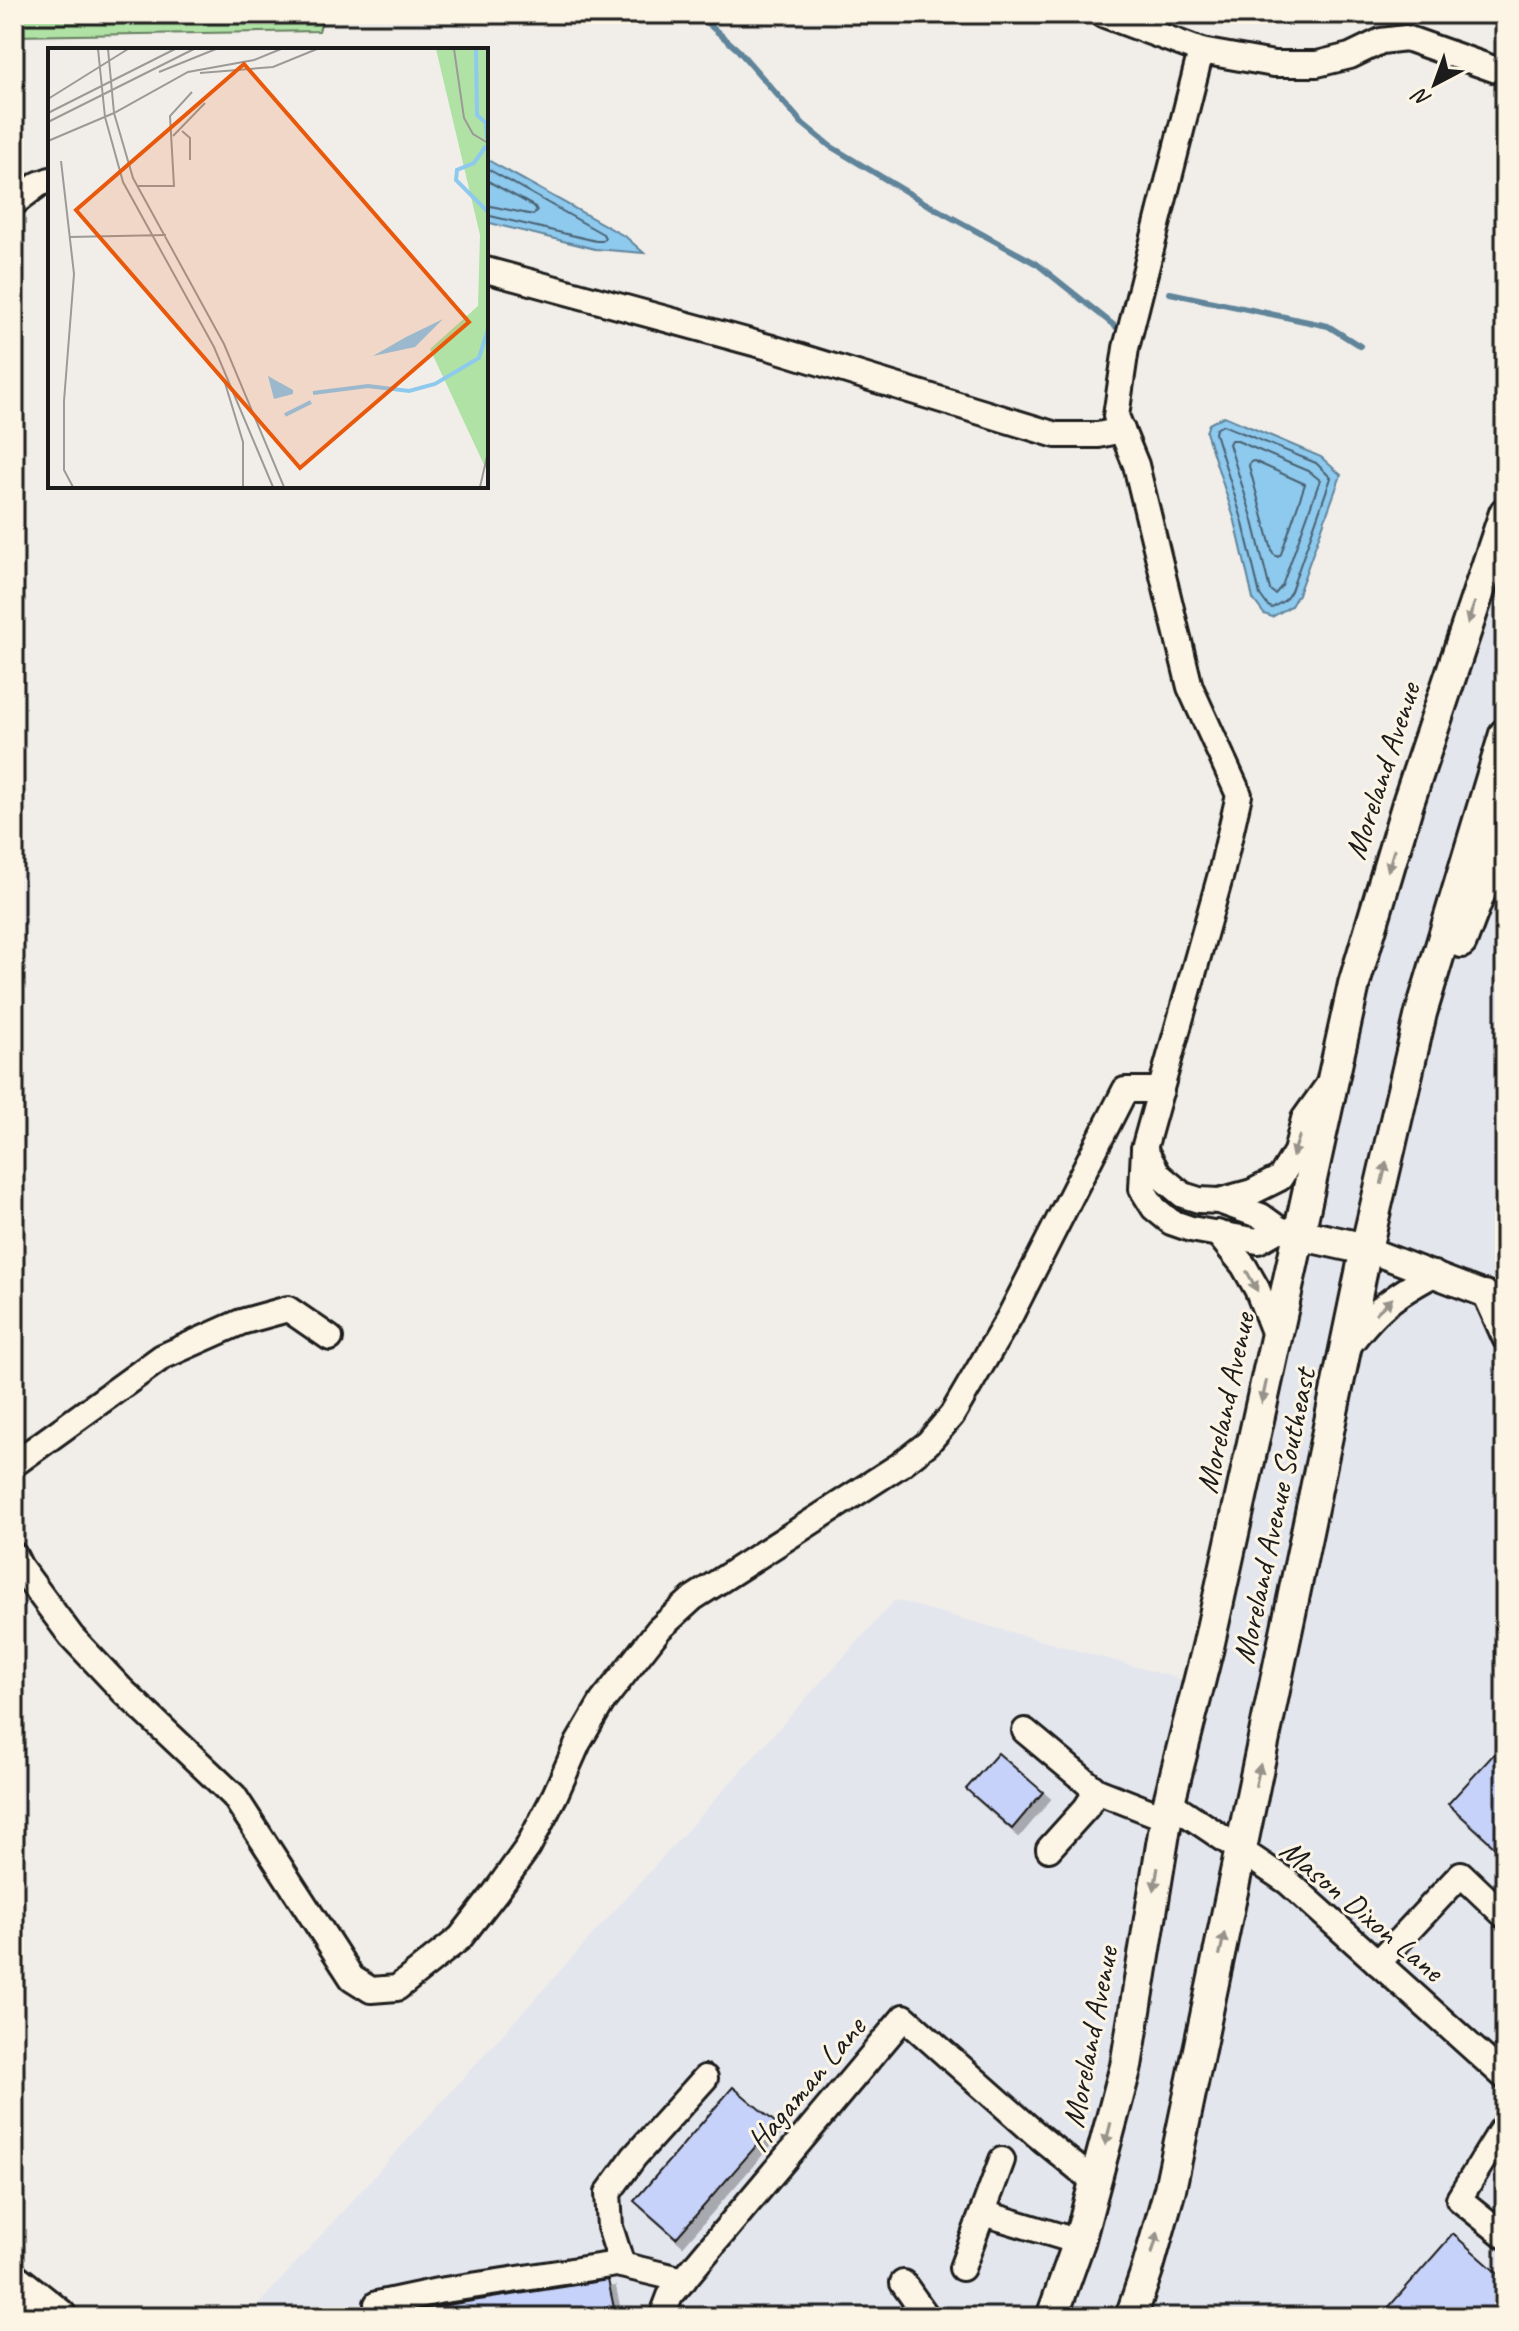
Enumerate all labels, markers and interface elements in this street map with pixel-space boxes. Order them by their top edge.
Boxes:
north arrow [1395,44,1475,124]
inset map [48,48,488,488]
text: N [1406,81,1437,113]
one-way arrow [1465,601,1477,625]
street label: Moreland Avenue [1334,675,1431,864]
one-way arrow [1384,849,1397,873]
one-way arrow [1290,1134,1302,1158]
one-way arrow [1378,1161,1391,1186]
one-way arrow [1246,1270,1259,1293]
one-way arrow [1373,1298,1393,1315]
street label: Moreland Avenue [1186,1307,1265,1497]
street label: Moreland Avenue Southeast [1223,1362,1326,1667]
one-way arrow [1257,1380,1270,1405]
one-way arrow [1252,1763,1264,1788]
street label: Mason Dixon Lane [1272,1830,1454,1992]
one-way arrow [1150,1867,1162,1892]
one-way arrow [1216,1931,1229,1956]
street label: Moreland Avenue [1052,1941,1128,2131]
street label: Hagaman Lane [738,2006,876,2160]
one-way arrow [1102,2122,1114,2147]
one-way arrow [1149,2230,1162,2254]

